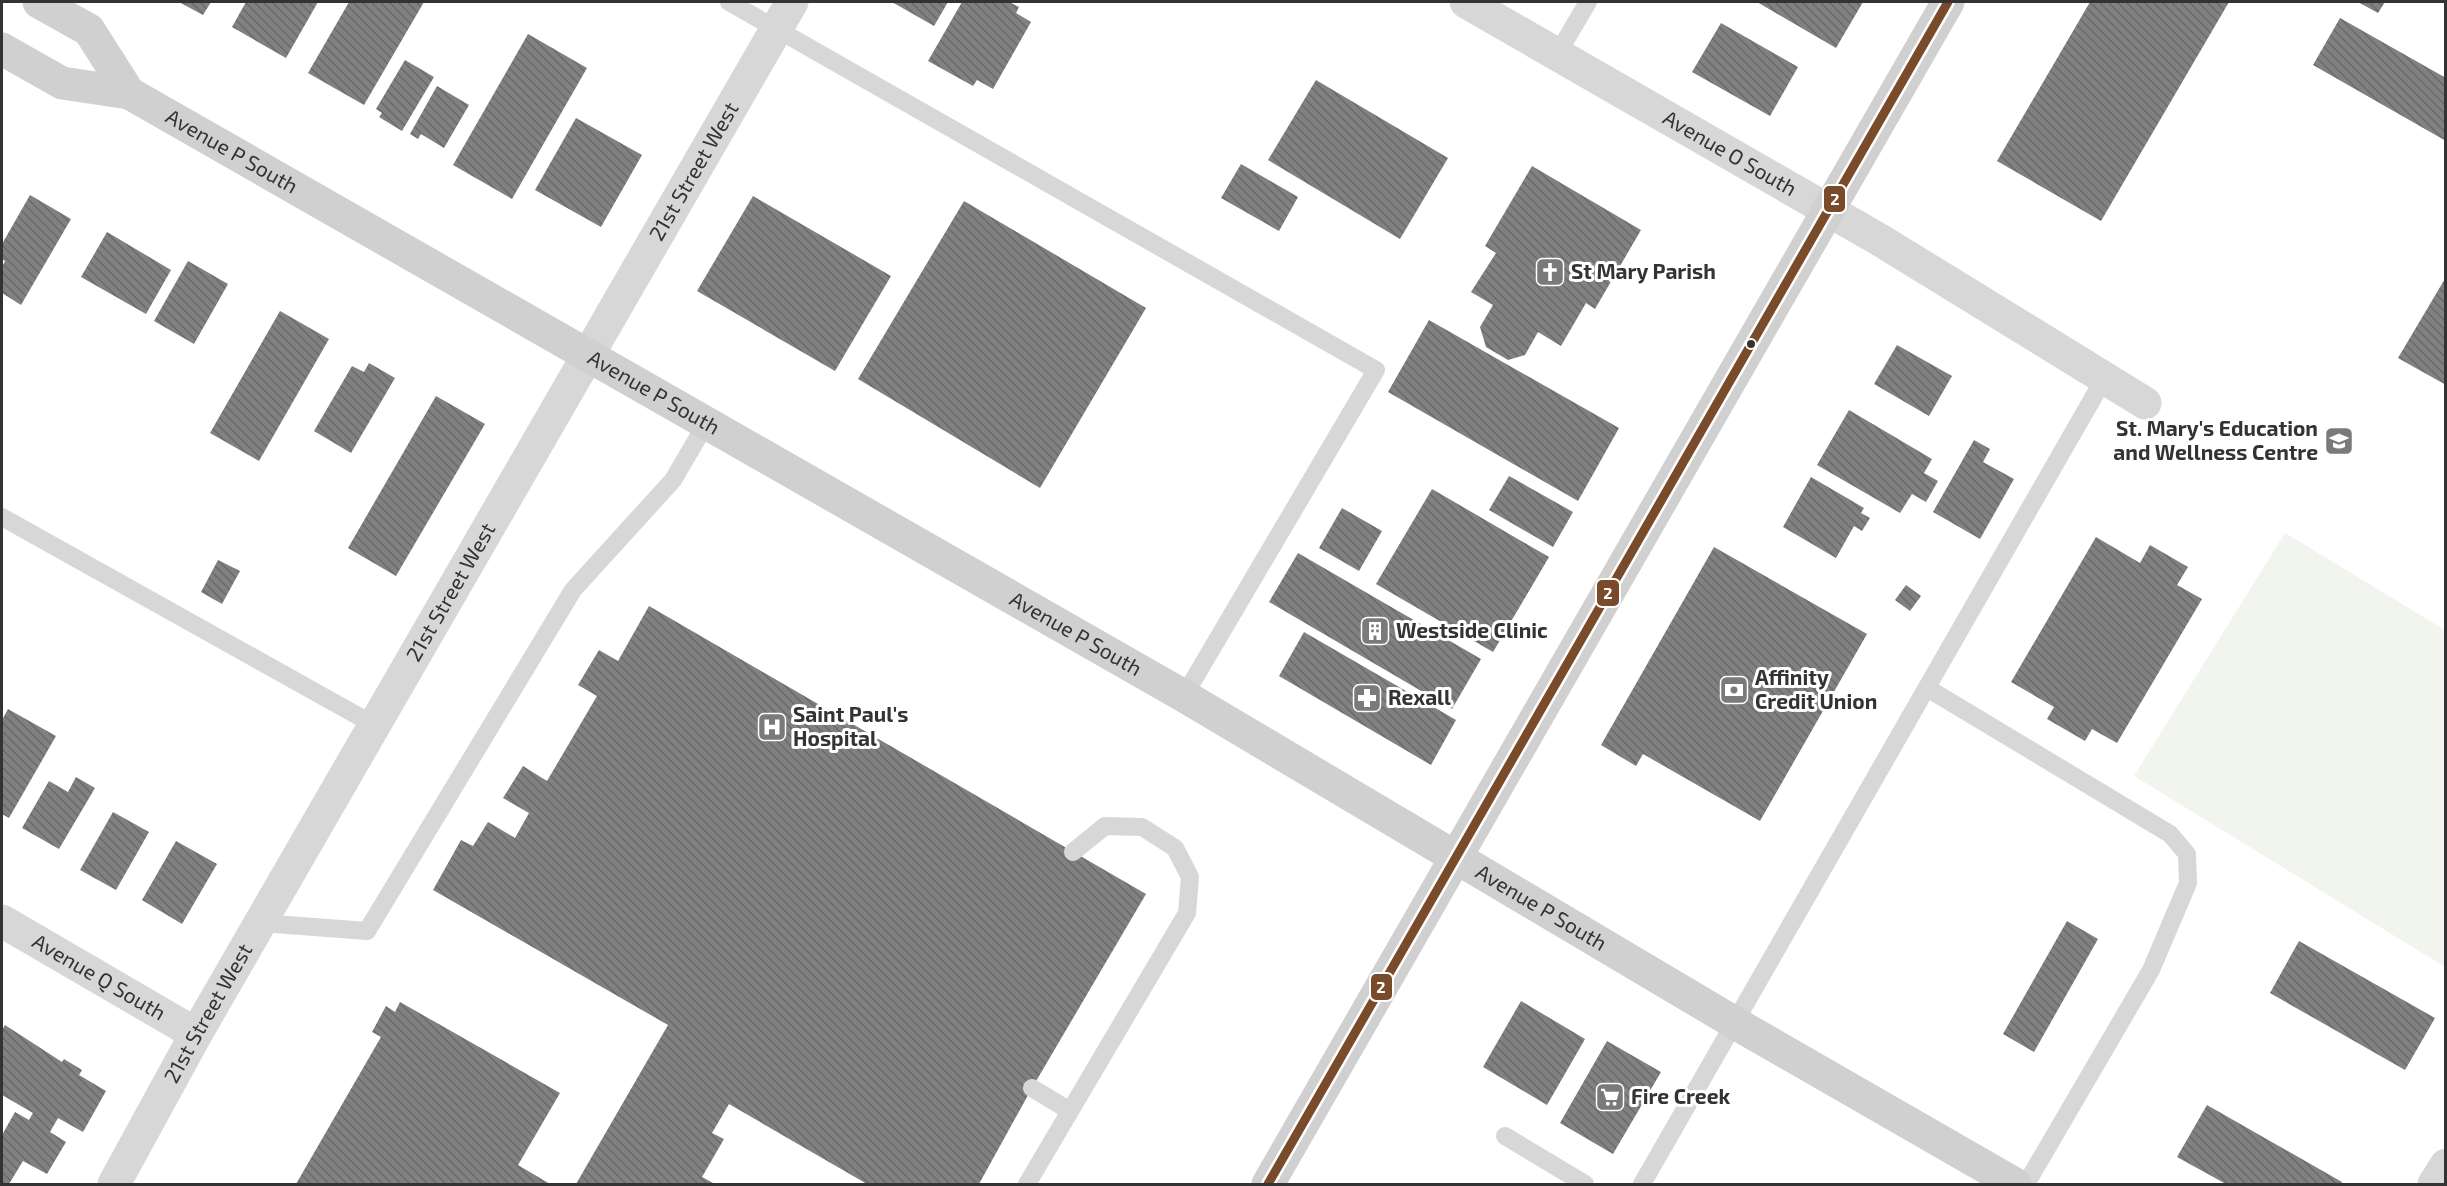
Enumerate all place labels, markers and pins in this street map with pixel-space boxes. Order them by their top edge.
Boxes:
church icon: St Mary Parish [1534,256,1566,288]
place label: St Mary Parish [1571,258,1716,284]
unlabelled marker [1745,338,1757,350]
place label: St. Mary's Education and Wellness Centre [2113,415,2318,464]
school or university icon: St. Mary's Education and Wellness Centre [2323,425,2355,457]
building icon: Westside Clinic [1359,615,1391,647]
place label: Westside Clinic [1396,617,1548,642]
place label: Affinity Credit Union [1755,664,1877,713]
bank icon: Affinity Credit Union [1718,674,1750,706]
pharmacy icon: Rexall [1351,682,1383,714]
place label: Rexall [1388,684,1451,709]
place label: Saint Paul's Hospital [793,701,908,750]
hospital icon: Saint Paul's Hospital [756,711,788,743]
supermarket icon: Fire Creek [1594,1081,1626,1113]
place label: Fire Creek [1631,1083,1730,1108]

